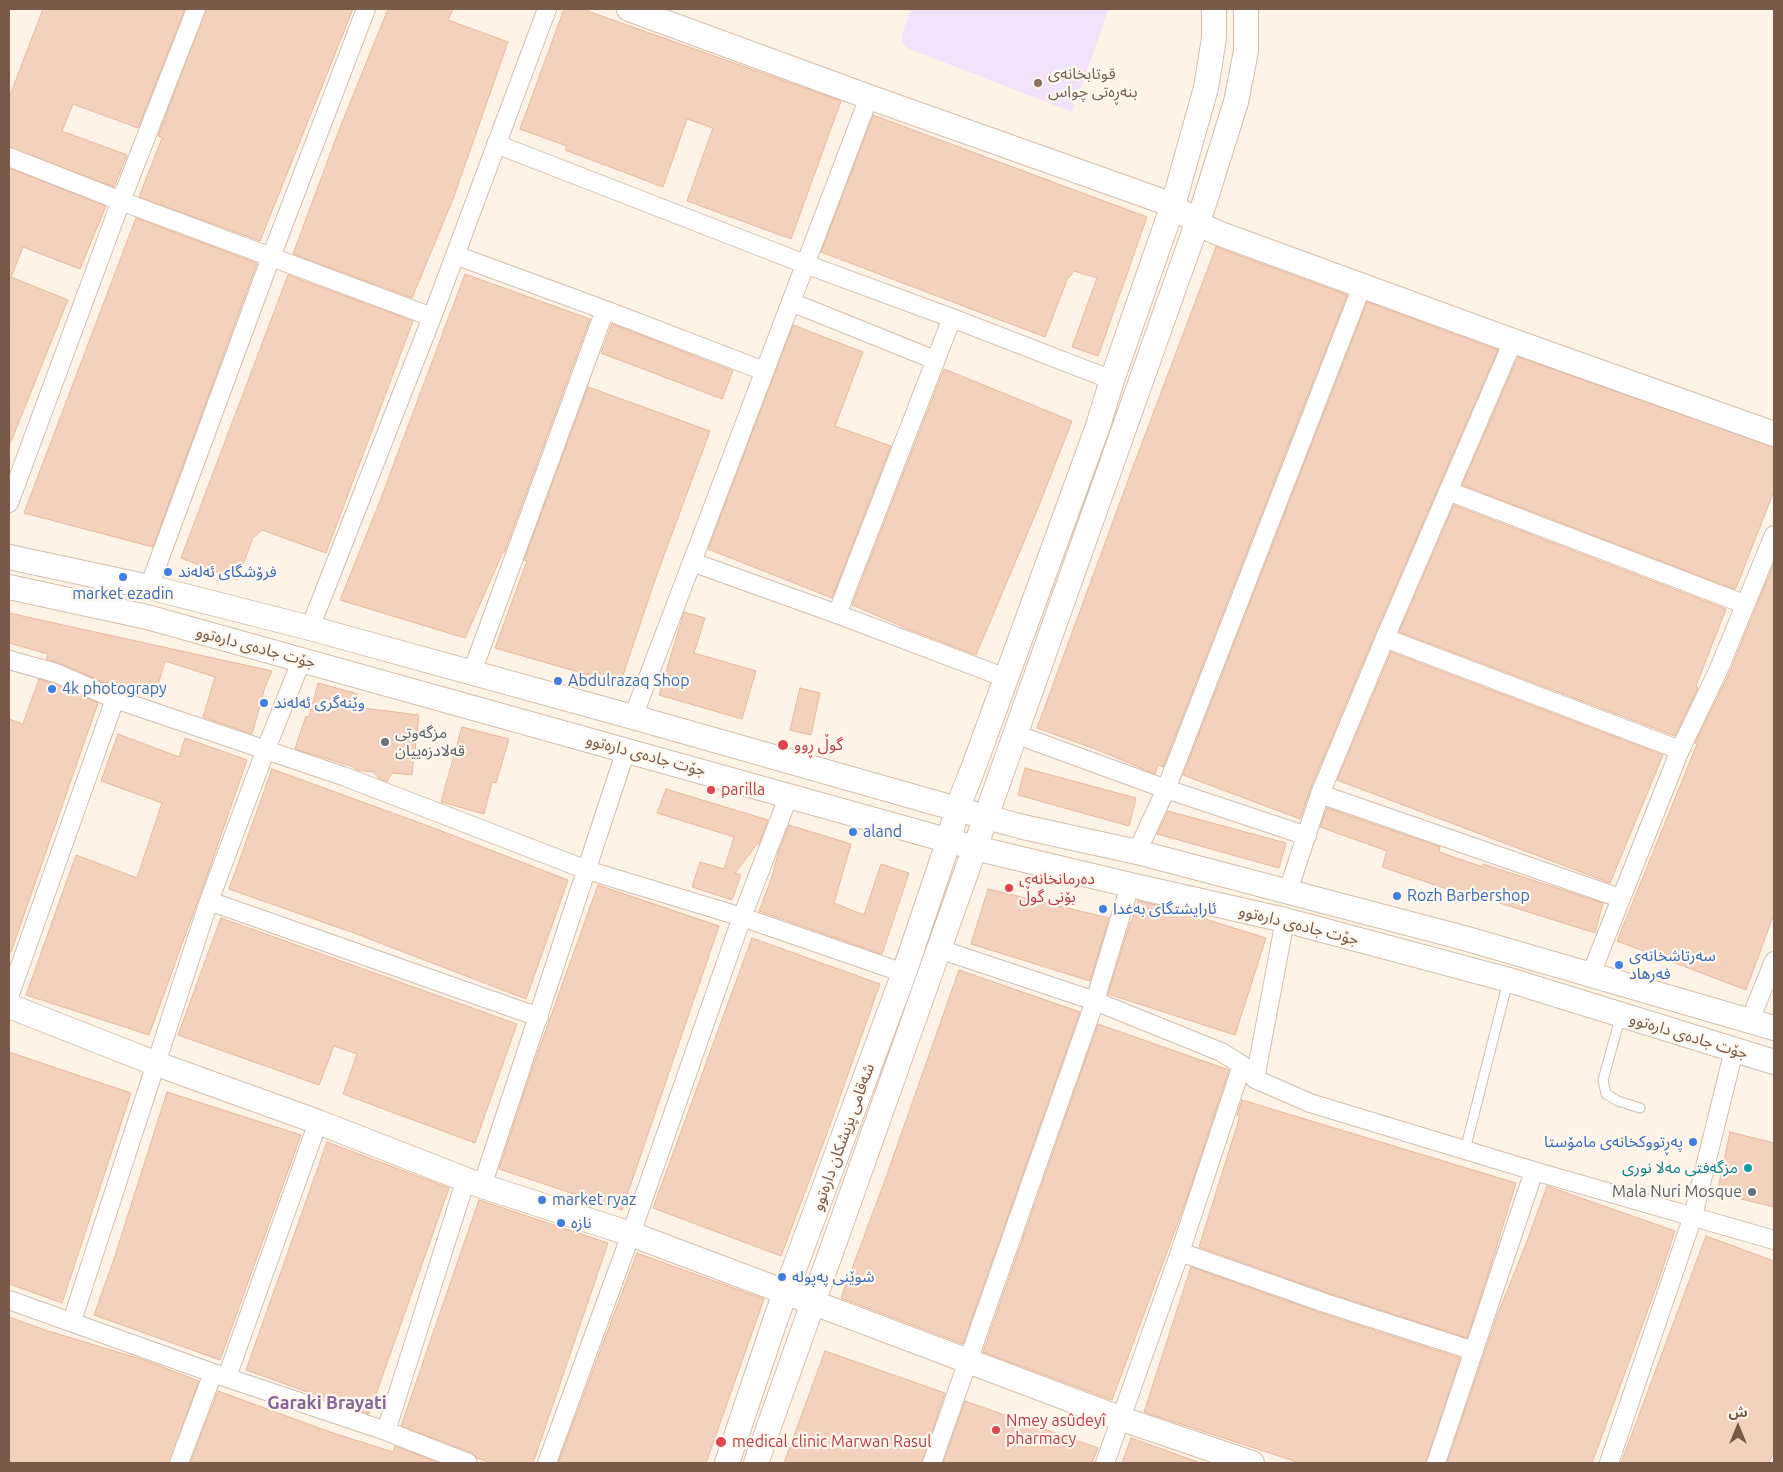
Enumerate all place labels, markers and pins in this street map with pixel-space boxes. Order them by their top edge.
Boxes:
place label: قوتابخانەی بنەڕەتی چواس [1048,64,1138,102]
marker: قوتابخانەی بنەڕەتی چواس [1032,77,1044,89]
place label: فرۆشگای ئەلەند [178,562,277,582]
marker: فرۆشگای ئەلەند [162,566,174,578]
marker: market ezadin [117,571,129,583]
place label: market ezadin [72,584,174,604]
place label: Abdulrazaq Shop [568,671,690,691]
marker: Abdulrazaq Shop [552,675,564,687]
place label: 4k photograpy [62,679,167,699]
marker: 4k photograpy [46,683,58,695]
place label: وێنەگری ئەلەند [274,693,365,713]
marker: وێنەگری ئەلەند [258,697,270,709]
place label: مزگەوتی قەلادزەییان [395,723,465,761]
place label: گوڵ ڕوو [794,735,843,755]
marker: مزگەوتی قەلادزەییان [379,736,391,748]
marker: گوڵ ڕوو [776,738,790,752]
place label: parilla [721,780,765,800]
marker: parilla [705,784,717,796]
place label: aland [863,822,902,842]
marker: aland [847,826,859,838]
place label: دەرمانخانەی بۆنی گوڵ [1019,869,1095,907]
marker: دەرمانخانەی بۆنی گوڵ [1003,882,1015,894]
place label: Rozh Barbershop [1407,886,1530,906]
marker: Rozh Barbershop [1391,890,1403,902]
place label: ئارایشتگای بەغدا [1113,899,1217,919]
marker: ئارایشتگای بەغدا [1097,903,1109,915]
place label: سەرتاشخانەی فەرهاد [1629,946,1716,984]
marker: سەرتاشخانەی فەرهاد [1613,959,1625,971]
place label: پەڕتووکخانەی مامۆستا [1544,1132,1683,1152]
marker: پەڕتووکخانەی مامۆستا [1687,1136,1699,1148]
place label: مزگەفتی مەلا نوری [1622,1158,1738,1178]
marker: مزگەفتی مەلا نوری [1742,1162,1754,1174]
place label: Mala Nuri Mosque [1612,1182,1742,1202]
marker: Mala Nuri Mosque [1746,1186,1758,1198]
place label: market ryaz [552,1190,636,1210]
marker: market ryaz [536,1194,548,1206]
place label: نازە [571,1213,592,1233]
marker: نازە [555,1217,567,1229]
place label: شوێنی پەپولە [792,1267,875,1287]
marker: شوێنی پەپولە [776,1271,788,1283]
place label: Nmey asûdeyî pharmacy [1006,1411,1106,1449]
marker: Nmey asûdeyî pharmacy [990,1424,1002,1436]
place label: medical clinic Marwan Rasul [732,1432,931,1452]
marker: medical clinic Marwan Rasul [714,1435,728,1449]

